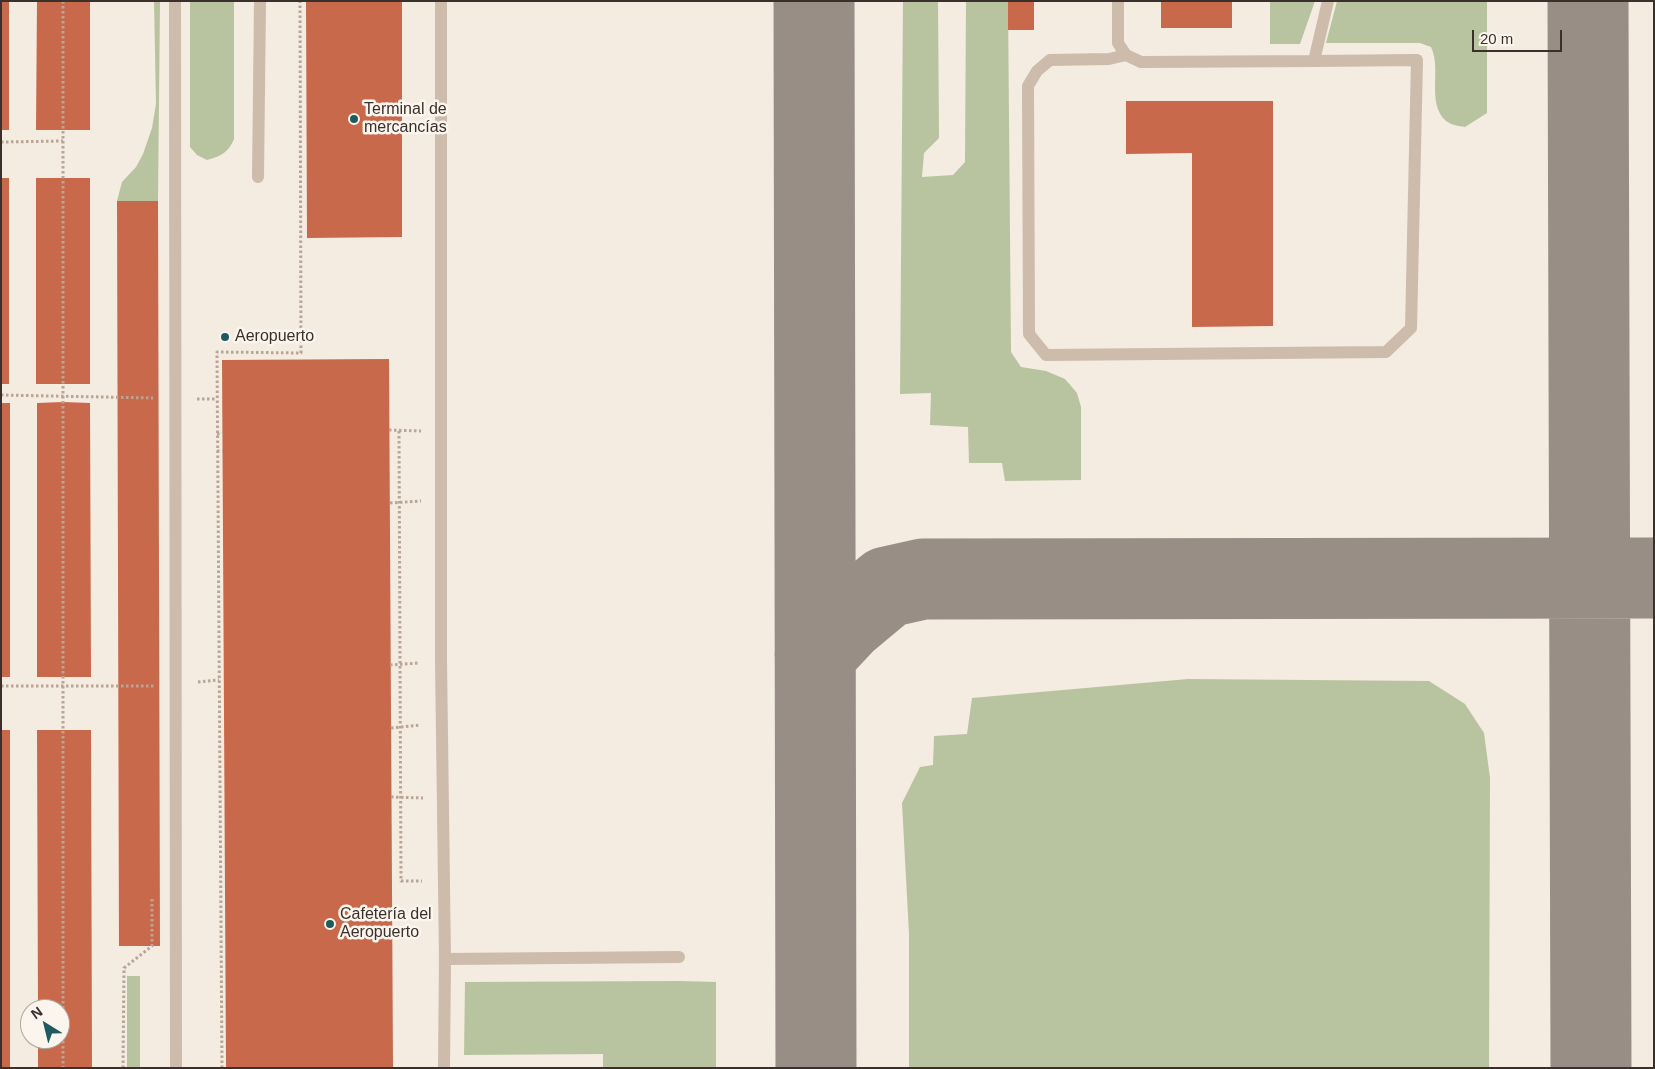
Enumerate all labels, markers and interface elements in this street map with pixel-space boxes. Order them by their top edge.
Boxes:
scale bar [1475,20,1565,52]
text: 20 m [1480,30,1513,47]
place label: Terminal de mercancías [364,100,447,138]
marker: Terminal de mercancías [348,113,360,125]
place label: Aeropuerto [235,327,314,347]
marker: Aeropuerto [219,331,231,343]
place label: Cafetería del Aeropuerto [340,905,432,943]
marker: Cafetería del Aeropuerto [324,918,336,930]
north arrow [20,999,70,1049]
text: N [28,1003,46,1022]

